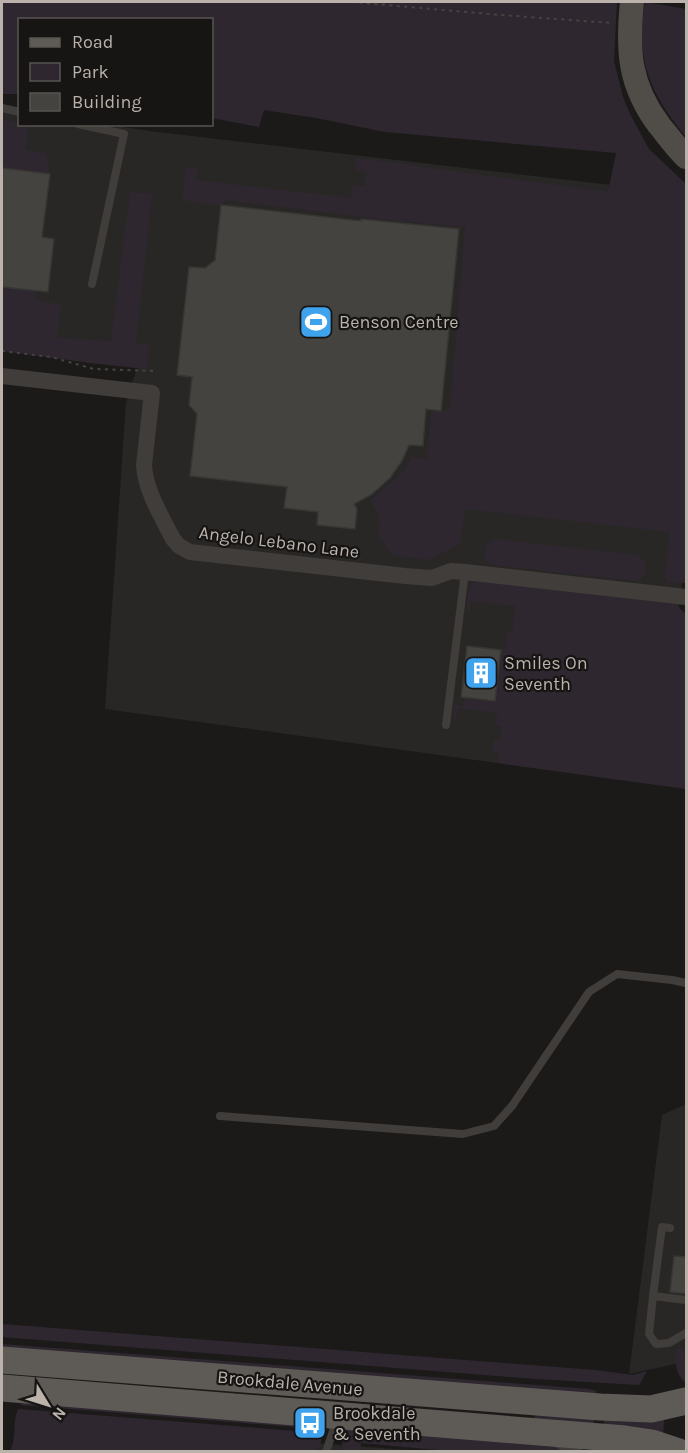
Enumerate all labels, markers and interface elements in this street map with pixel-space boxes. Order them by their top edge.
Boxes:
legend [18,18,213,126]
text: Road [72,31,113,53]
text: Park [72,61,109,83]
text: Building [72,91,142,113]
sports icon: Benson Centre [298,304,334,340]
place label: Benson Centre [339,311,458,333]
street label: Angelo Lebano Lane [198,521,360,563]
place label: Smiles On Seventh [504,652,588,695]
building icon: Smiles On Seventh [463,655,499,691]
street label: Brookdale Avenue [216,1366,364,1400]
north arrow [18,1375,78,1435]
place label: Brookdale & Seventh [333,1402,421,1445]
text: N [48,1404,70,1424]
bus stop icon: Brookdale & Seventh [292,1405,328,1441]

